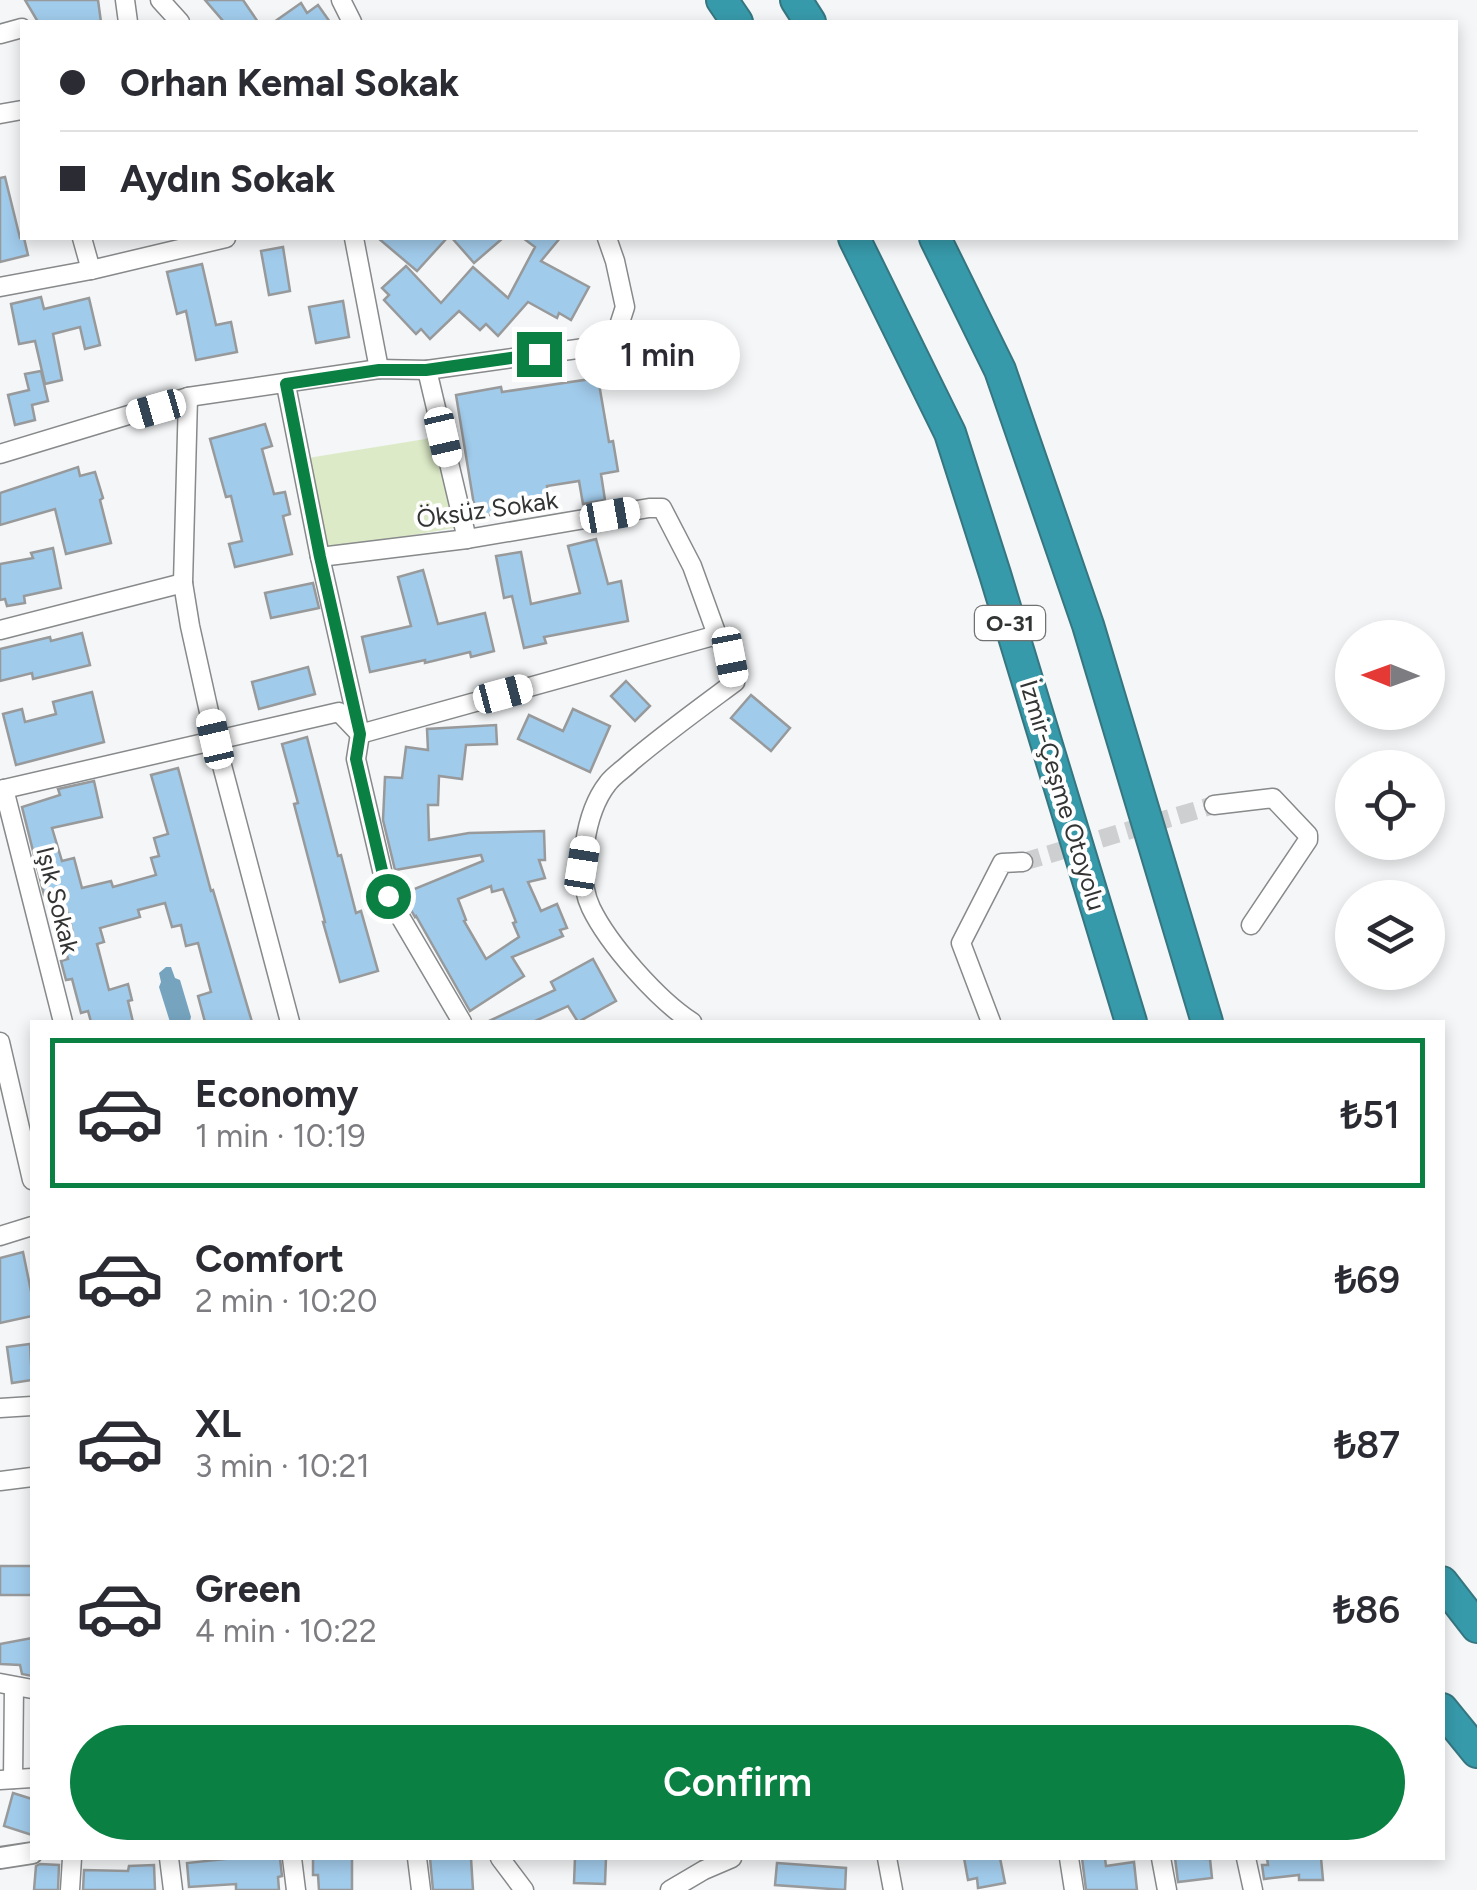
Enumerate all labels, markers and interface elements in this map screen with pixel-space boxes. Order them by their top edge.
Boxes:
text: Orhan Kemal Sokak [120,60,459,106]
text: Aydın Sokak [120,156,335,202]
callout: 1 min [574,319,739,389]
route end [517,332,562,377]
text: 1 min [620,336,695,374]
car [123,386,189,432]
car [422,404,464,470]
street label: Öksüz Sokak [415,484,560,534]
car [578,495,642,535]
road number: O-31 [975,606,1045,640]
north arrow [1335,620,1445,730]
map controls [1335,620,1445,990]
car [710,625,750,689]
car [470,672,536,716]
street label: İzmir-Çeşme Otoyolu [1014,676,1112,914]
car [194,706,236,772]
button: locate [1335,750,1445,860]
car [562,834,602,898]
street label: Işık Sokak [30,843,86,957]
route start [366,874,411,919]
button: layers [1335,880,1445,990]
icon: car [75,1068,165,1158]
text: Economy [195,1071,358,1117]
text: ₺51 [1340,1092,1400,1138]
text: 1 min · 10:19 [195,1117,366,1155]
icon: car [75,1233,165,1323]
text: Comfort [195,1236,344,1282]
text: ₺69 [1335,1257,1400,1303]
text: 2 min · 10:20 [195,1282,377,1320]
icon: car [75,1398,165,1488]
text: XL [195,1401,241,1447]
text: ₺87 [1334,1422,1400,1468]
text: 3 min · 10:21 [195,1447,370,1485]
icon: car [75,1563,165,1653]
text: Green [195,1566,301,1612]
text: ₺86 [1333,1587,1400,1633]
text: 4 min · 10:22 [195,1612,377,1650]
button: Confirm [70,1725,1405,1840]

